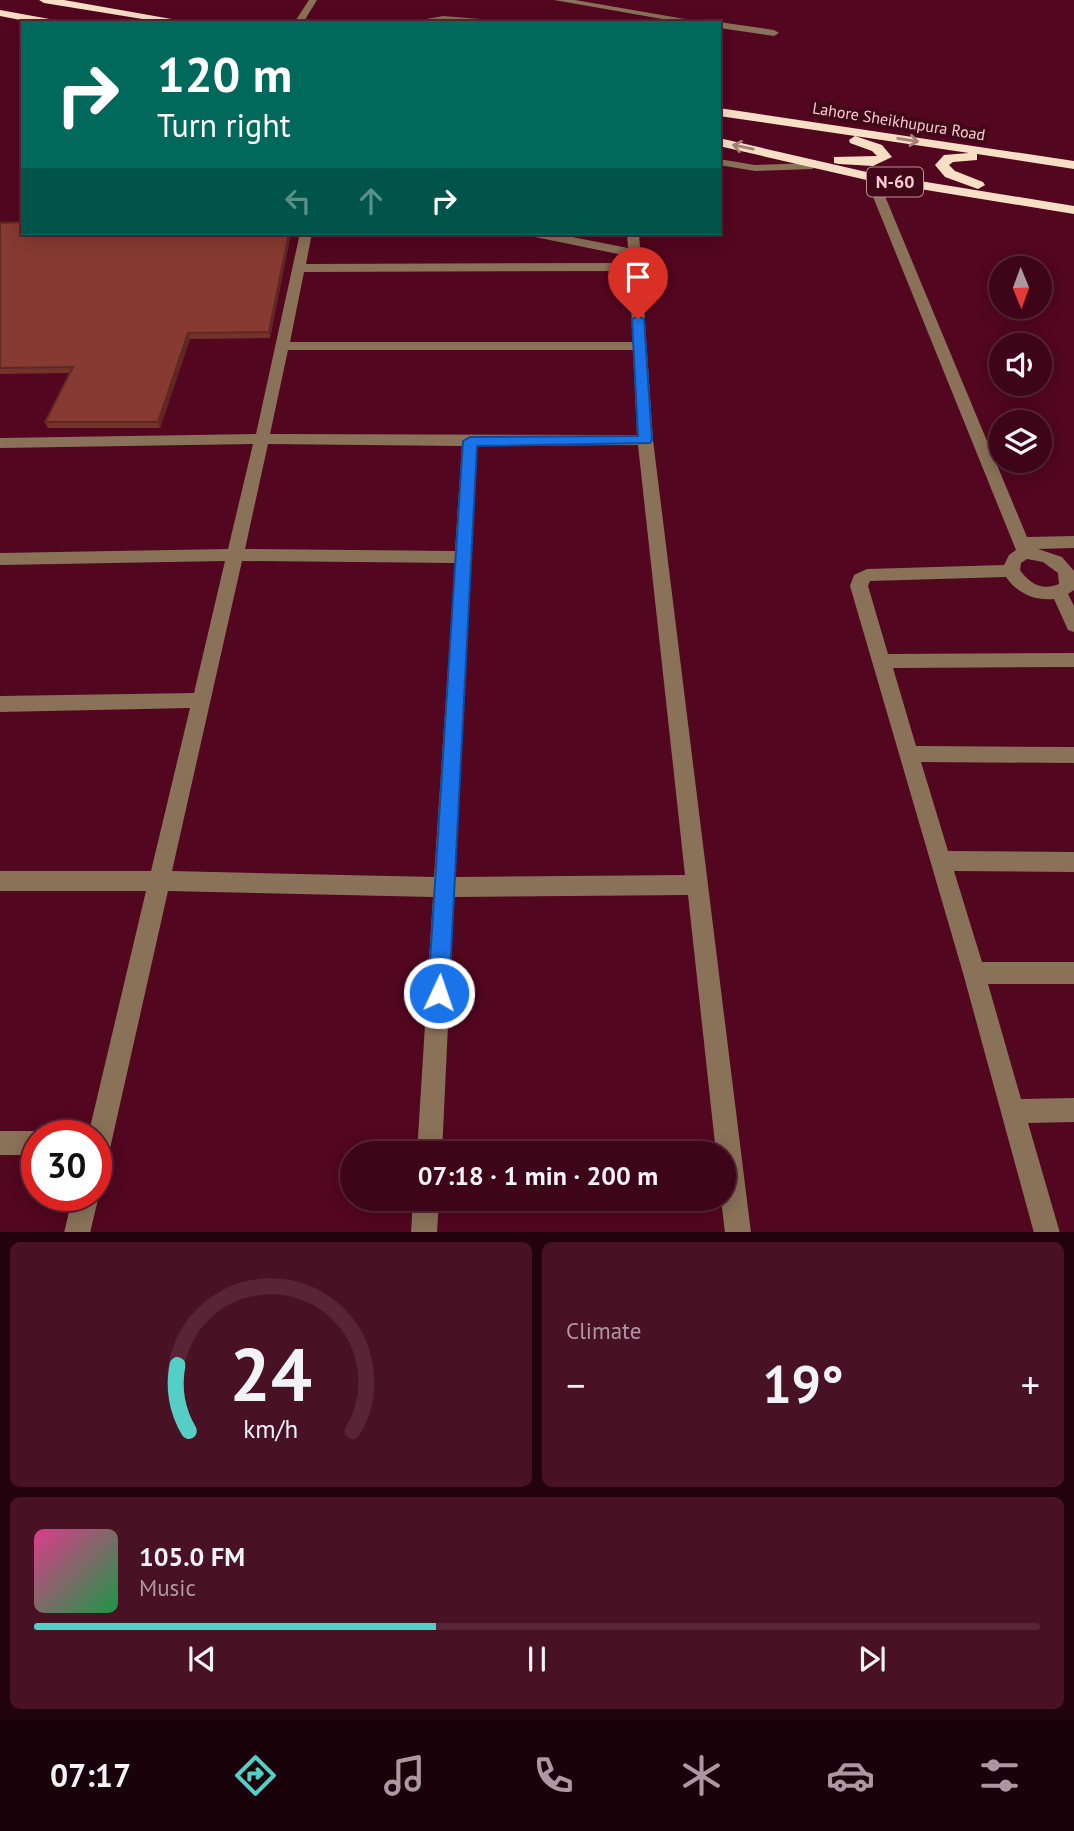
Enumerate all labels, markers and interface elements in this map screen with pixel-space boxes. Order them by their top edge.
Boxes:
text: 120 m [157,42,292,106]
icon: right [42,49,133,140]
street label: Lahore Sheikhupura Road [811,97,987,145]
text: Turn right [157,104,291,146]
one-way arrow [896,134,919,147]
one-way arrow [732,139,755,153]
road number: N-60 [867,168,923,196]
icon: left [279,182,317,220]
icon: ahead [352,182,390,220]
icon: right [425,182,463,220]
pin [608,247,668,319]
north arrow [989,256,1052,318]
map controls [989,256,1052,473]
icon: arrive [619,258,657,296]
button: sound [989,333,1052,396]
button: layers [989,410,1052,473]
position arrow [402,956,476,1030]
speed limit sign: 30 [21,1120,112,1211]
text: 07:18 · 1 min · 200 m [418,1159,658,1192]
text: Climate [566,1316,641,1345]
text: 24 [230,1327,312,1421]
text: 19° [762,1350,844,1417]
text: − [566,1360,585,1409]
text: + [1021,1360,1040,1409]
text: km/h [244,1412,298,1444]
text: 105.0 FM [139,1540,245,1573]
text: Music [139,1573,196,1602]
icon: previous [183,1640,221,1678]
icon: pause [518,1640,556,1678]
icon: next [853,1640,891,1678]
icon: directions [231,1751,280,1800]
icon: music [380,1751,429,1800]
icon: phone [529,1751,578,1800]
icon: climate [677,1751,726,1800]
icon: car [826,1751,875,1800]
icon: filters [975,1751,1024,1800]
text: 07:17 [50,1754,131,1796]

